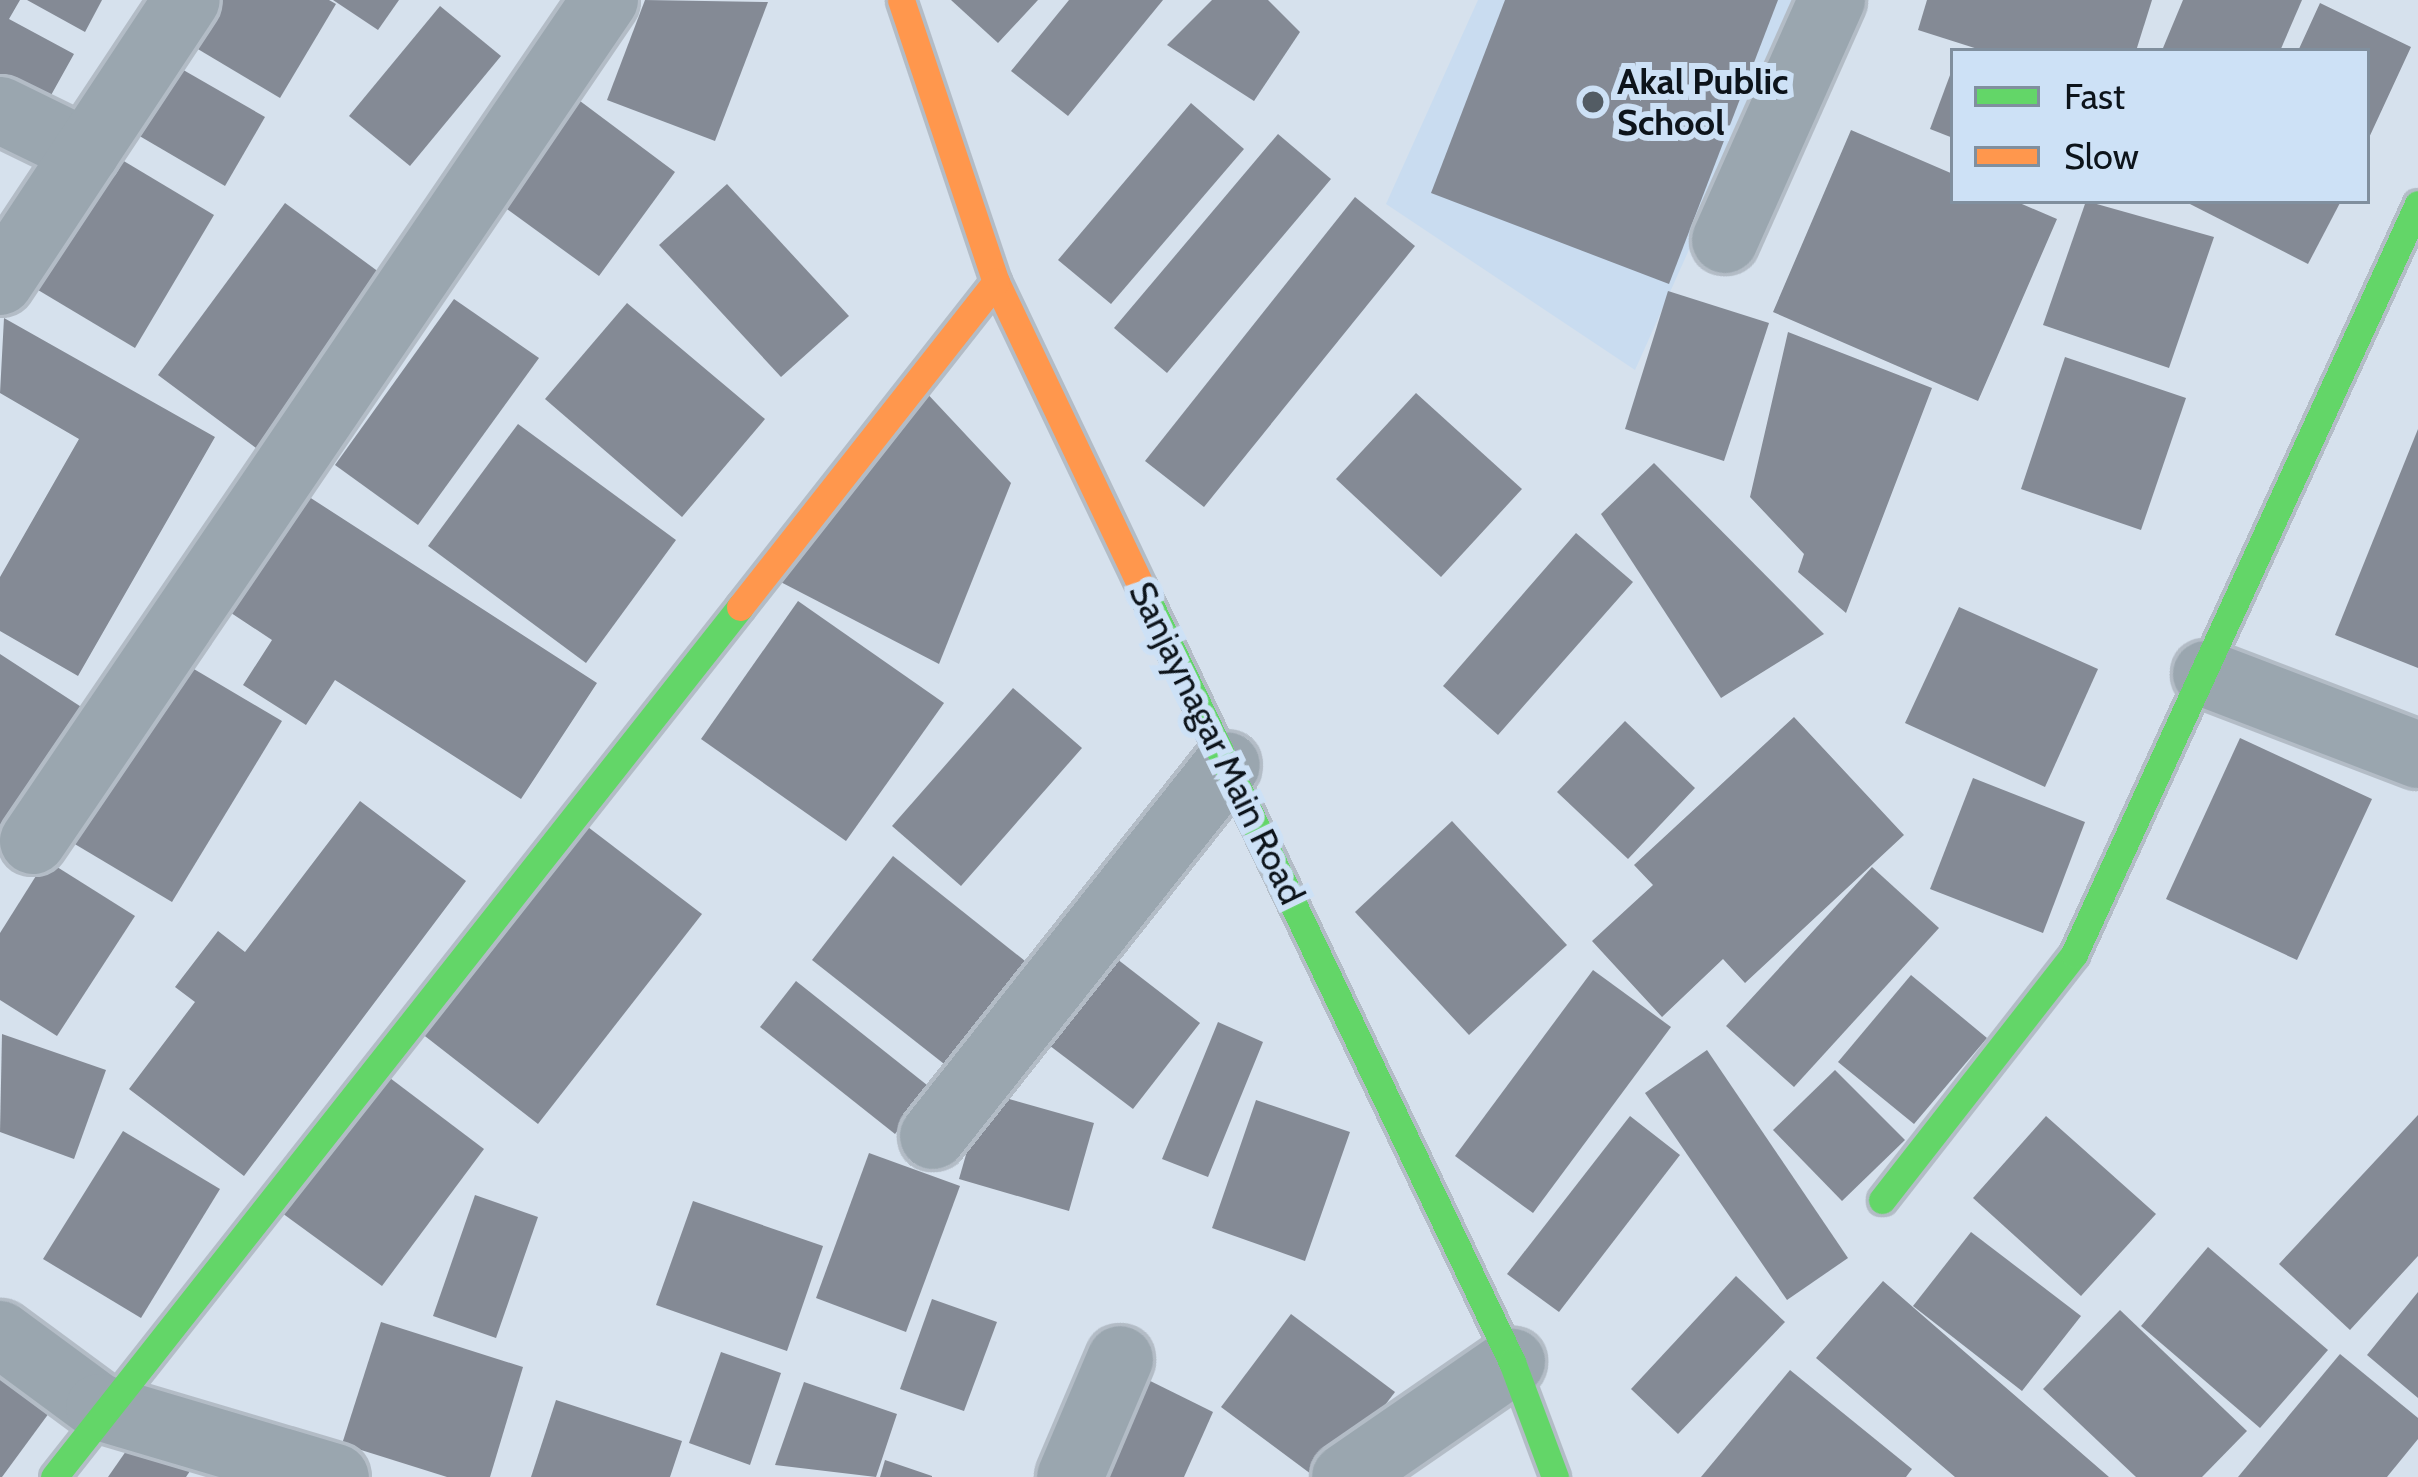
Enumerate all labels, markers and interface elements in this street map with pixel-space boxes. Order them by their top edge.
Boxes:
legend [1950,48,2370,204]
place label: Akal Public School [1617,59,1788,144]
text: Fast [2064,74,2125,118]
marker: Akal Public School [1580,89,1606,115]
text: Slow [2064,134,2139,178]
street label: Sanjaynagar Main Road [1120,575,1314,911]

